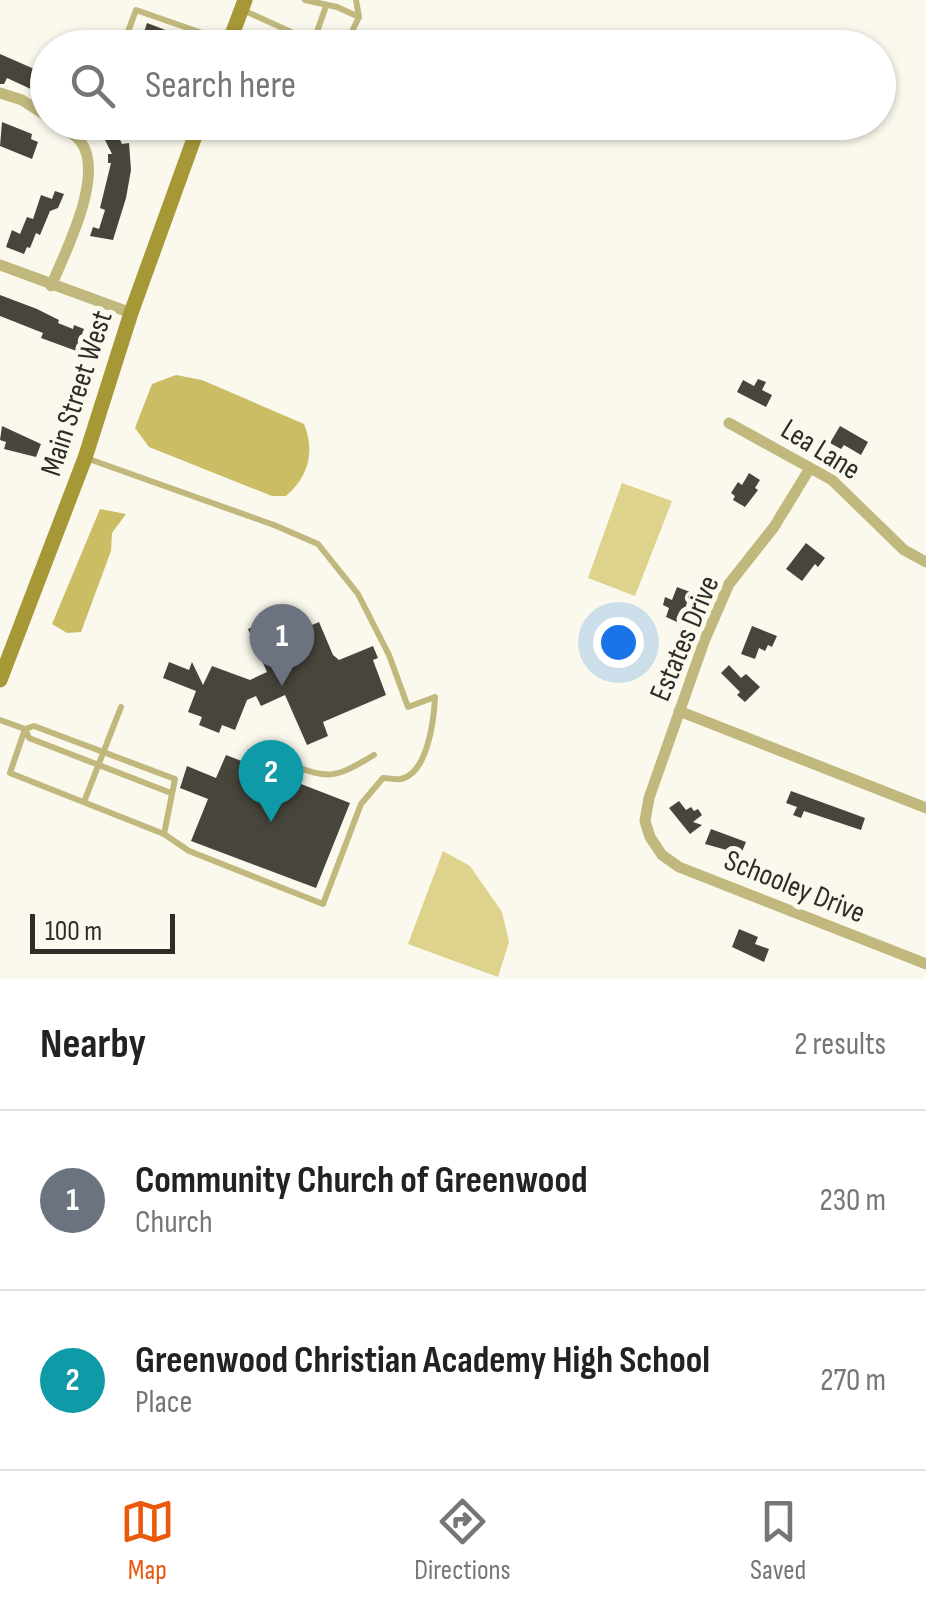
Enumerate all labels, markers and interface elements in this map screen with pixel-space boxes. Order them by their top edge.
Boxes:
search box [30,30,896,140]
icon: search [65,58,120,113]
text: Search here [145,63,296,108]
street label: Main Street West [33,306,121,480]
street label: Lea Lane [774,412,867,488]
street label: Estates Drive [642,570,727,706]
pin: 1 [250,604,314,686]
your location [593,617,644,668]
pin: 2 [238,740,304,822]
street label: Schooley Drive [719,842,870,931]
scale bar [30,909,175,954]
text: 100 m [45,915,102,948]
text: Nearby [40,1019,146,1070]
text: 2 results [794,1025,886,1064]
text: Community Church of Greenwood [135,1158,588,1203]
text: 1 [66,1181,79,1220]
text: 230 m [819,1181,886,1220]
text: Church [135,1203,213,1242]
text: Greenwood Christian Academy High School [135,1338,710,1383]
text: 2 [65,1361,80,1400]
text: 270 m [820,1361,886,1400]
text: Place [135,1383,192,1422]
tab: Map [120,1494,175,1587]
tab: Directions [414,1494,511,1587]
tab: Saved [750,1494,806,1587]

